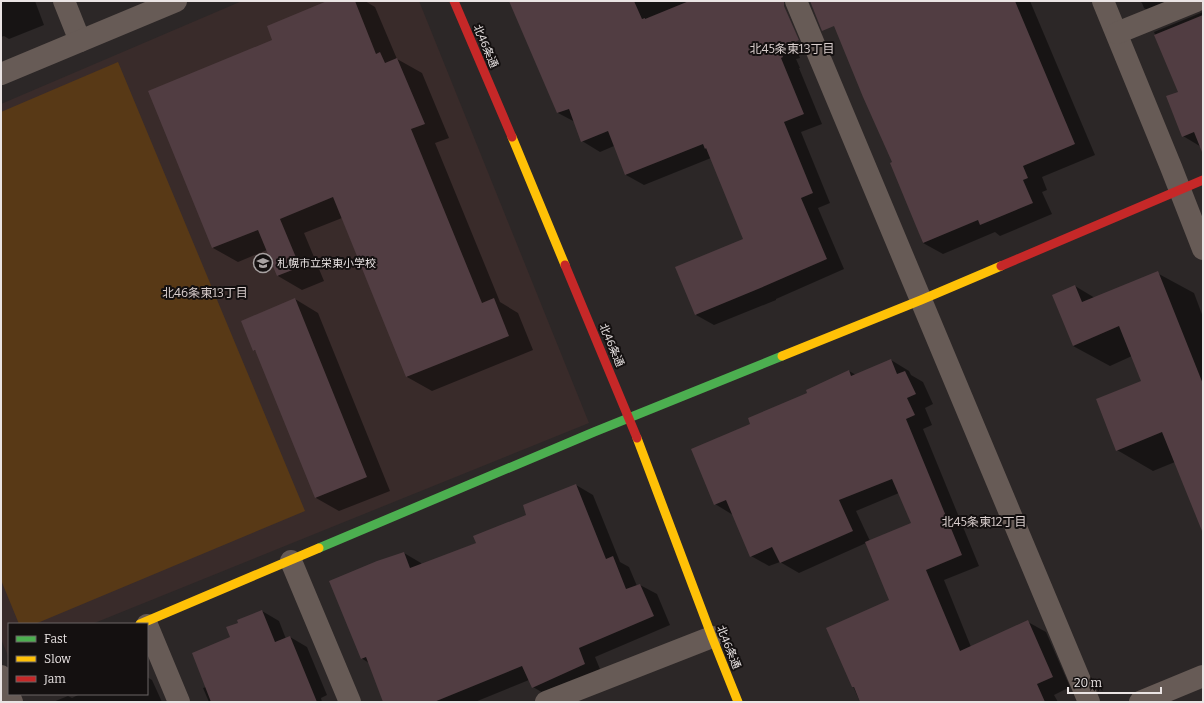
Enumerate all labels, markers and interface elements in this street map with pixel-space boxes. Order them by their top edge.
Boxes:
street label: 北46条通 [471,23,500,70]
district label: 北45条東13丁目 [749,42,835,56]
school or university icon: 札幌市立栄東小学校 [252,252,274,274]
place label: 札幌市立栄東小学校 [277,257,376,270]
district label: 北46条東13丁目 [162,286,248,300]
street label: 北46条通 [597,322,626,369]
district label: 北45条東12丁目 [942,515,1026,529]
legend [8,623,148,695]
street label: 北46条通 [714,623,743,671]
text: Fast [44,632,68,646]
text: Slow [44,652,71,666]
scale bar [1068,669,1161,695]
text: Jam [43,672,66,686]
text: 20 m [1074,676,1103,690]

